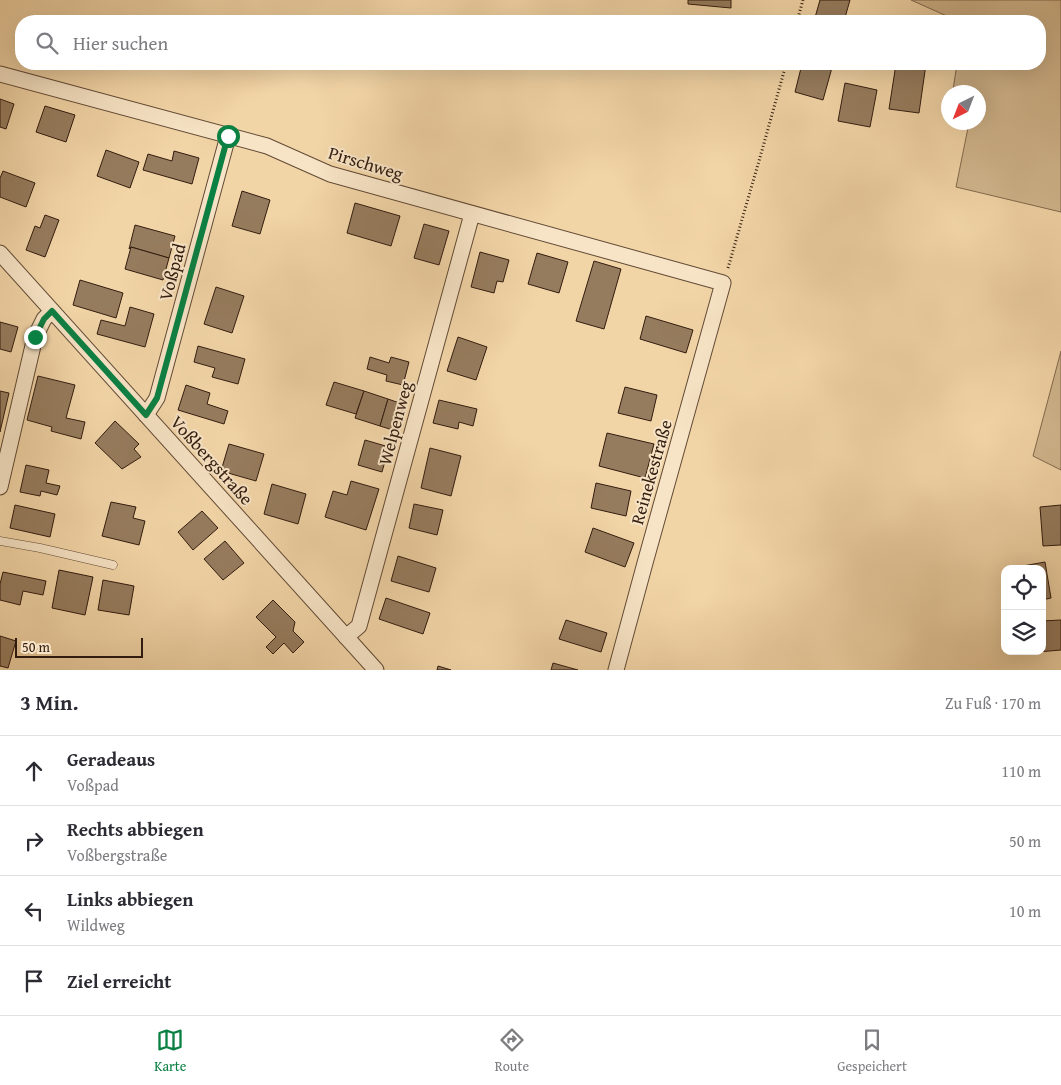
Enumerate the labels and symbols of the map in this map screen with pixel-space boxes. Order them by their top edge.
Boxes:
north arrow [941,85,986,130]
route start [217,125,240,148]
street label: Pirschweg [325,139,407,187]
street label: Voßpad [151,240,193,304]
route end [24,326,47,349]
street label: Welpenweg [371,378,419,468]
street label: Voßbergstraße [164,409,260,511]
street label: Reinekestraße [623,416,679,528]
scale bar [15,635,142,658]

